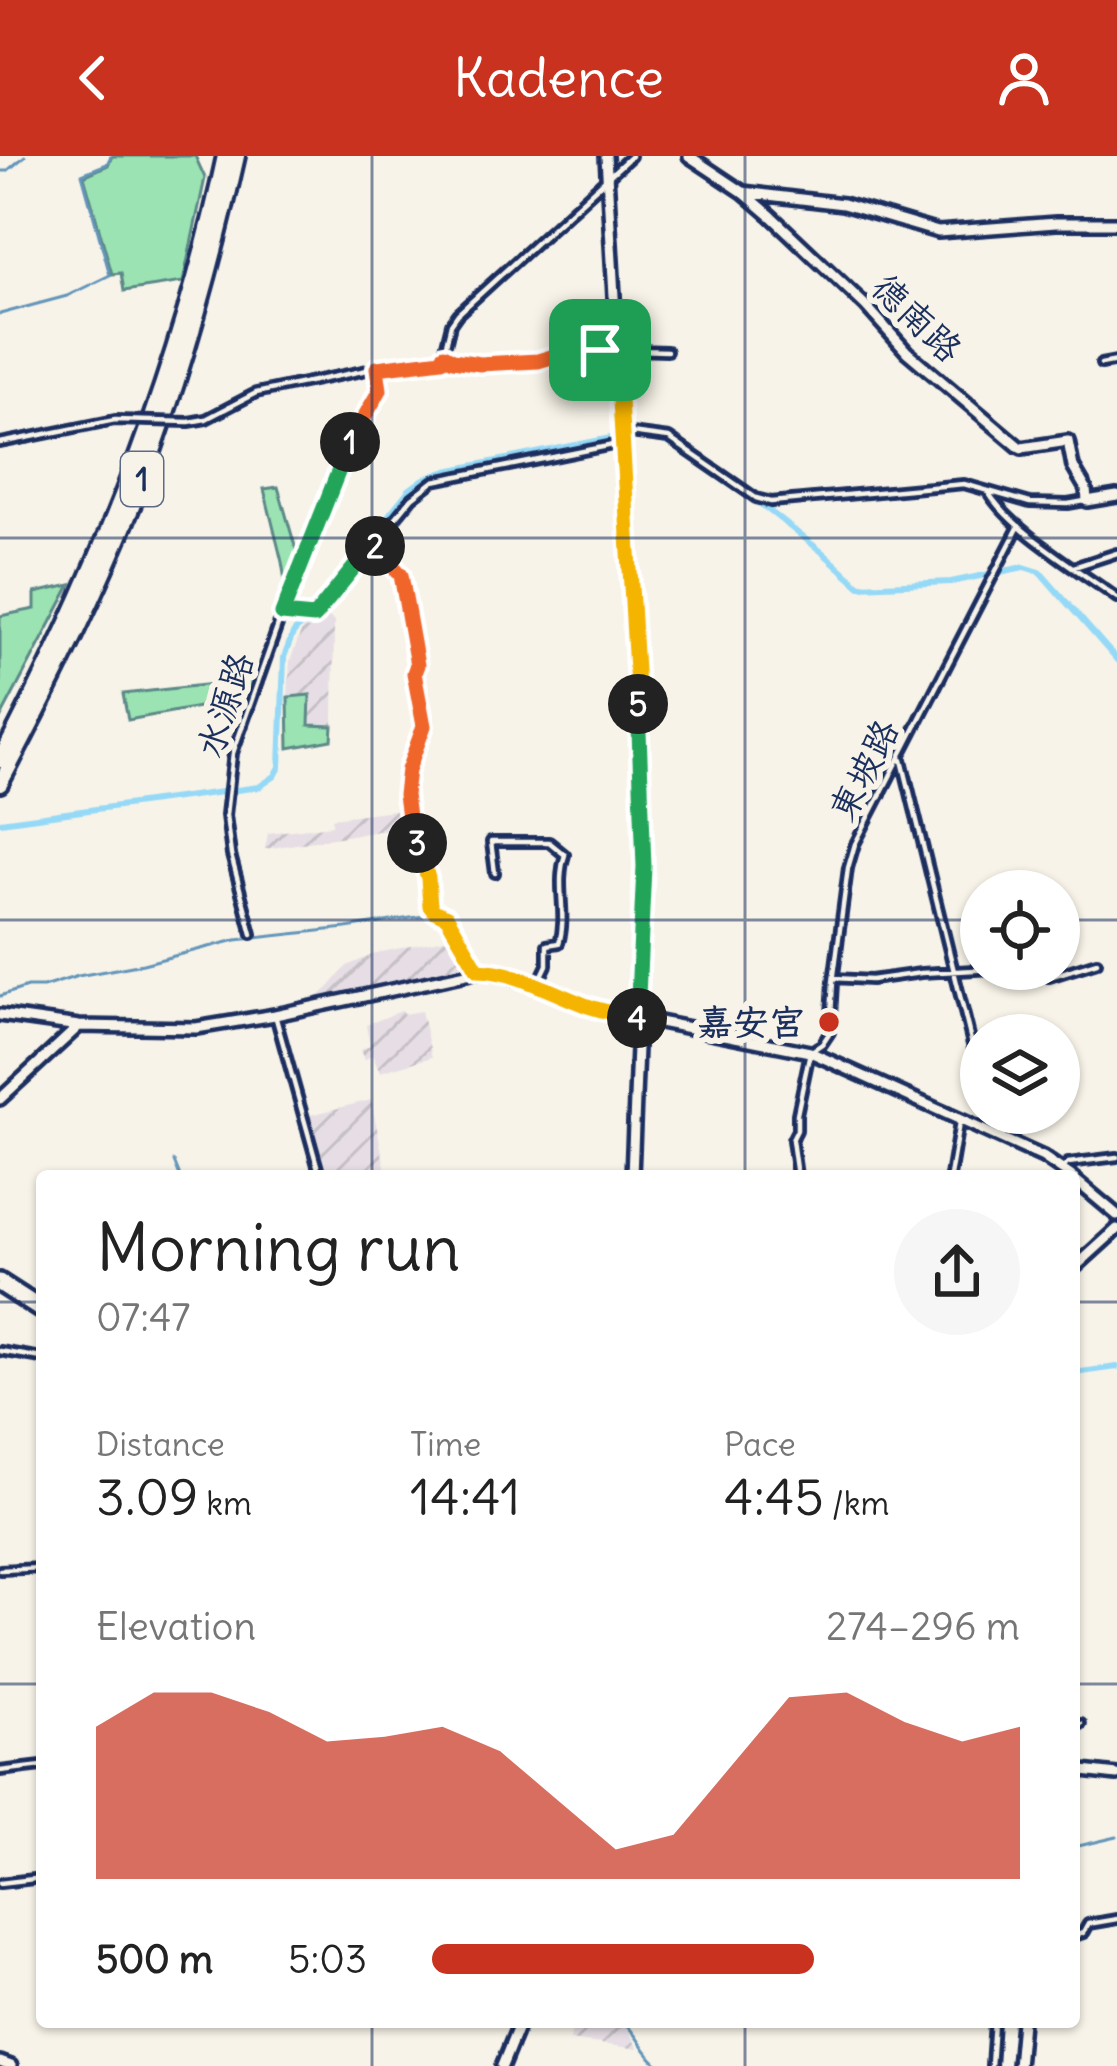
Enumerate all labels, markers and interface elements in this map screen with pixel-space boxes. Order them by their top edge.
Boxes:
text: Kadence [453,44,664,112]
icon: back [60,45,126,111]
icon: person [991,45,1057,111]
street label: 德南路 [863,264,971,372]
pin [549,299,651,401]
icon: arrive [567,317,633,383]
pin: 1 [320,412,380,472]
text: 1 [343,421,357,463]
road number: 1 [121,452,163,506]
pin: 2 [345,516,405,576]
text: 2 [366,525,384,567]
street label: 水源路 [187,647,263,763]
pin: 5 [608,674,668,734]
text: 5 [629,683,647,725]
street label: 東坡路 [819,712,909,828]
pin: 3 [387,813,447,873]
text: 3 [408,822,426,864]
map controls [960,870,1080,1134]
button: locate [960,870,1080,990]
pin: 4 [607,988,667,1048]
text: 4 [627,997,647,1039]
place label: 嘉安宮 [697,1000,805,1045]
marker: 嘉安宮 [816,1009,842,1035]
button: layers [960,1014,1080,1134]
text: Morning run [96,1206,460,1289]
button: share [894,1209,1020,1335]
text: 07:47 [96,1293,190,1342]
text: Distance [96,1423,225,1465]
text: Time [410,1423,481,1465]
text: Pace [724,1423,796,1465]
text: 3.09 [96,1465,198,1529]
text: 14:41 [410,1465,520,1529]
text: 4:45 [724,1465,824,1529]
text: km [198,1482,252,1524]
text: /km [824,1482,889,1524]
text: Elevation [96,1602,256,1651]
text: 274–296 m [826,1602,1020,1651]
text: 500 m [96,1935,213,1984]
text: 5:03 [288,1935,367,1984]

